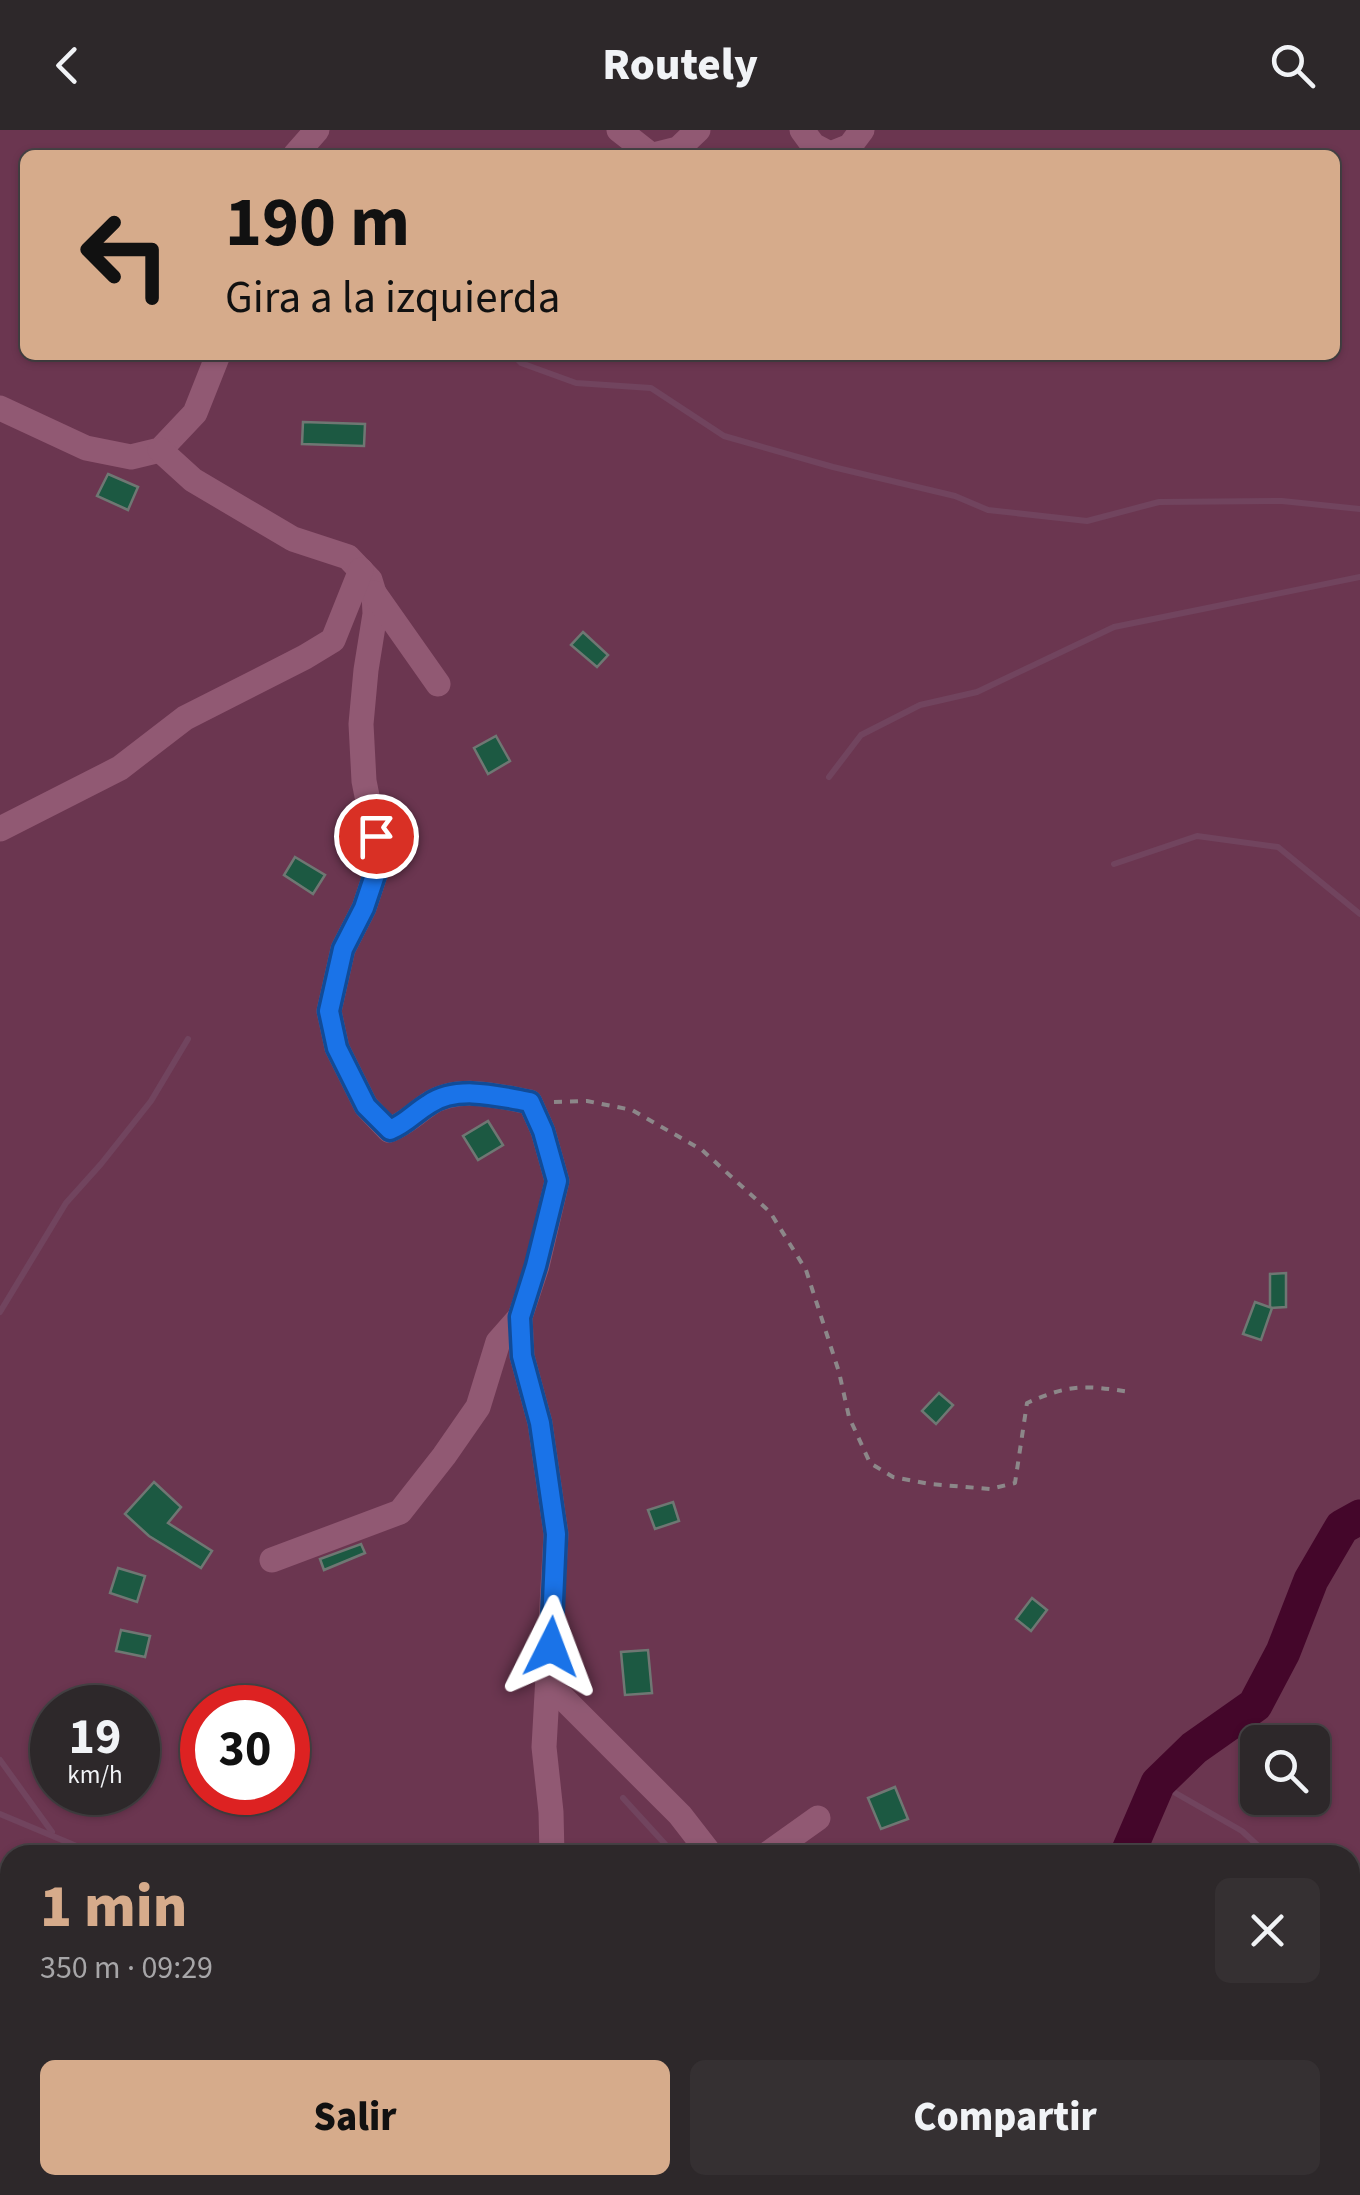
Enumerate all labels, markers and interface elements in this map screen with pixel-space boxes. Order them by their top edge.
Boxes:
text: Routely [602,33,758,97]
icon: back [40,38,95,93]
icon: search [1265,38,1320,93]
text: 190 m [225,173,410,273]
icon: left [60,190,190,320]
text: Gira a la izquierda [225,266,560,330]
pin [334,794,419,879]
icon: arrive [349,809,404,864]
position arrow [499,1595,603,1699]
speed limit sign: 30 [180,1685,310,1815]
text: 19 [69,1702,121,1773]
map controls [1240,1725,1330,1815]
button: search [1240,1725,1330,1815]
text: km/h [67,1757,123,1793]
text: 1 min [40,1865,187,1950]
button: close [1215,1878,1320,1983]
text: 350 m · 09:29 [40,1945,213,1991]
button: Salir [40,2060,670,2175]
button: Compartir [690,2060,1320,2175]

